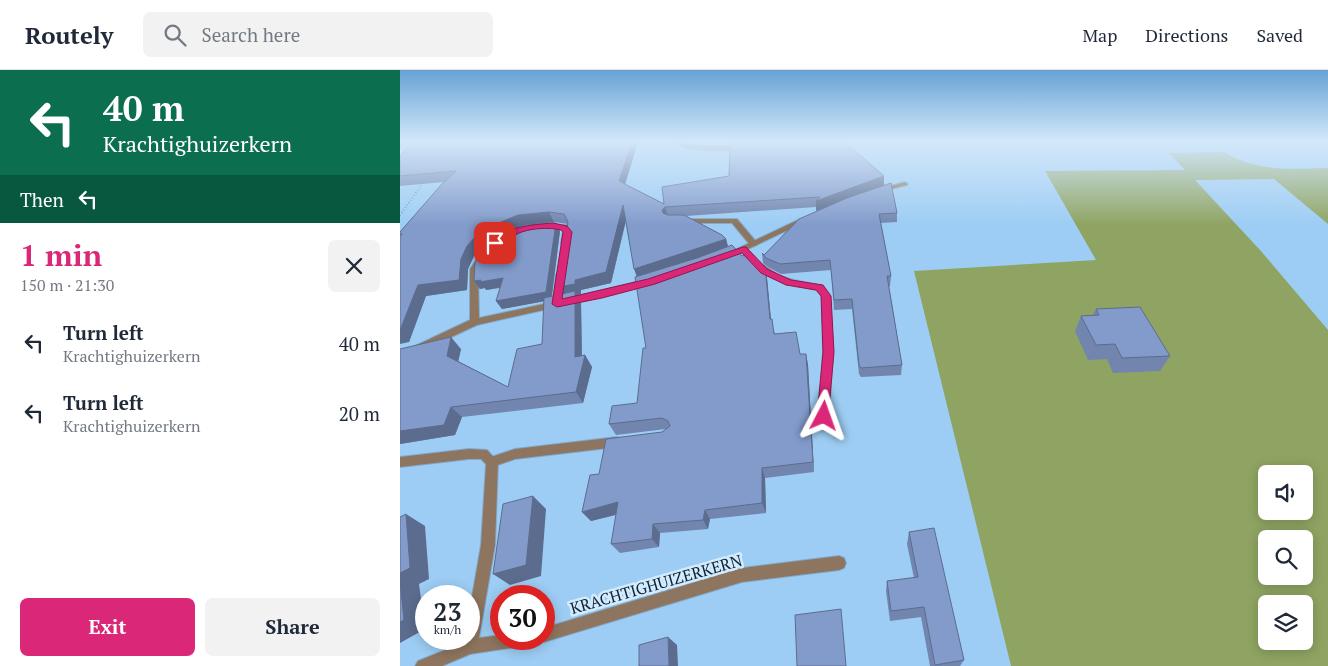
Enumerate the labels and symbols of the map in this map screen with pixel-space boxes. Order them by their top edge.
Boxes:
pin [474,222,516,264]
position arrow [797,389,849,441]
street label: KRACHTIGHUIZERKERN [567,549,745,619]
speed limit sign: 30 [490,585,555,650]

